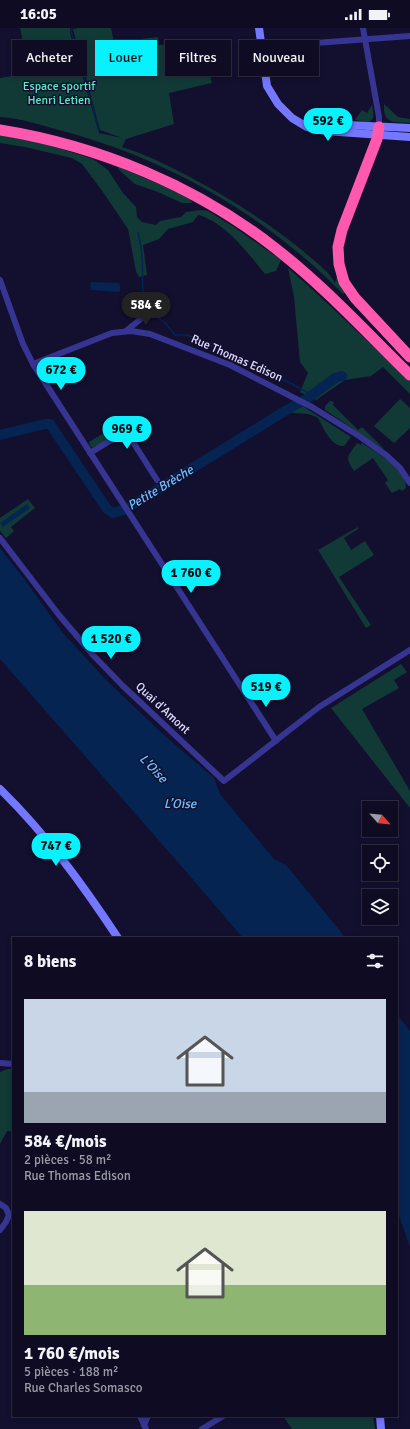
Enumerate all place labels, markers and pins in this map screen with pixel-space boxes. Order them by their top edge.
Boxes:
pin: 592 € [300,108,356,142]
pin: 584 € [118,292,174,326]
pin: 672 € [33,357,89,391]
pin: 969 € [99,416,155,450]
pin: 1 760 € [154,560,228,594]
pin: 1 520 € [74,626,148,660]
pin: 519 € [238,674,294,708]
pin: 747 € [28,833,84,867]

